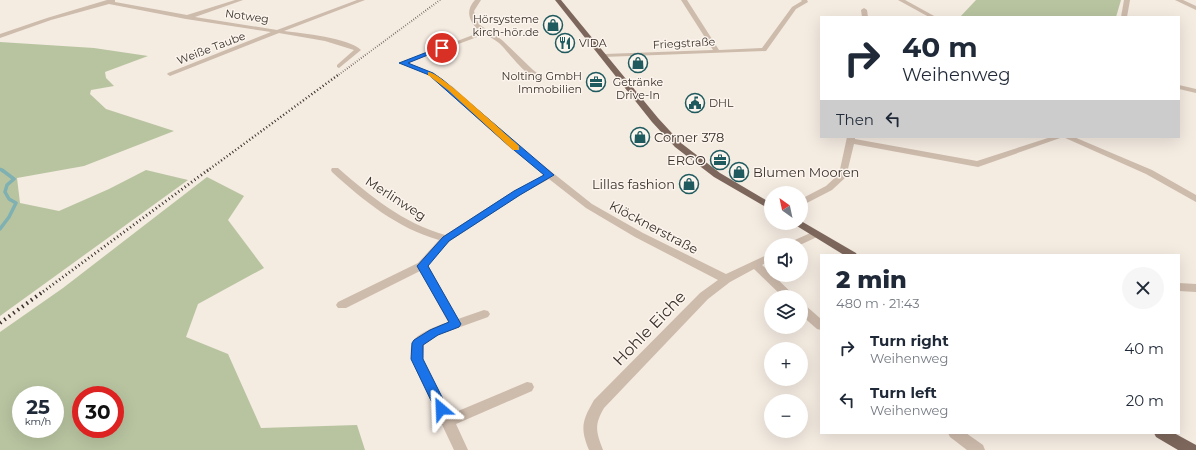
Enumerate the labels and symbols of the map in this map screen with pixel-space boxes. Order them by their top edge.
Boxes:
street label: Notweg [224,6,270,26]
place label: Hörsysteme kirch-hör.de [473,12,539,39]
shop icon: Hörsysteme kirch-hör.de [542,14,564,36]
street label: Weiße Taube [175,28,247,67]
pin [425,31,459,65]
restaurant icon: VIDA [554,32,576,54]
street label: Friegstraße [652,34,716,52]
place label: VIDA [579,36,607,50]
shop icon: Getränke Drive-In [627,52,649,74]
place label: Nolting GmbH Immobilien [501,69,582,96]
office icon: Nolting GmbH Immobilien [585,71,607,93]
place label: Getränke Drive-In [613,75,664,102]
public building icon: DHL [684,92,706,114]
place label: DHL [709,96,734,110]
shop icon: Corner 378 [629,126,651,148]
place label: Corner 378 [654,129,724,145]
office icon: ERGO [709,149,731,171]
place label: ERGO [667,152,706,168]
shop icon: Blumen Mooren [728,161,750,183]
place label: Blumen Mooren [753,164,859,180]
street label: Merlinweg [363,172,429,224]
shop icon: Lillas fashion [678,173,700,195]
place label: Lillas fashion [592,176,675,192]
north arrow [764,186,808,230]
street label: Klöcknerstraße [607,197,701,257]
street label: Hohle Eiche [609,287,690,370]
speed limit sign: 30 [72,386,124,438]
position arrow [420,388,462,430]

